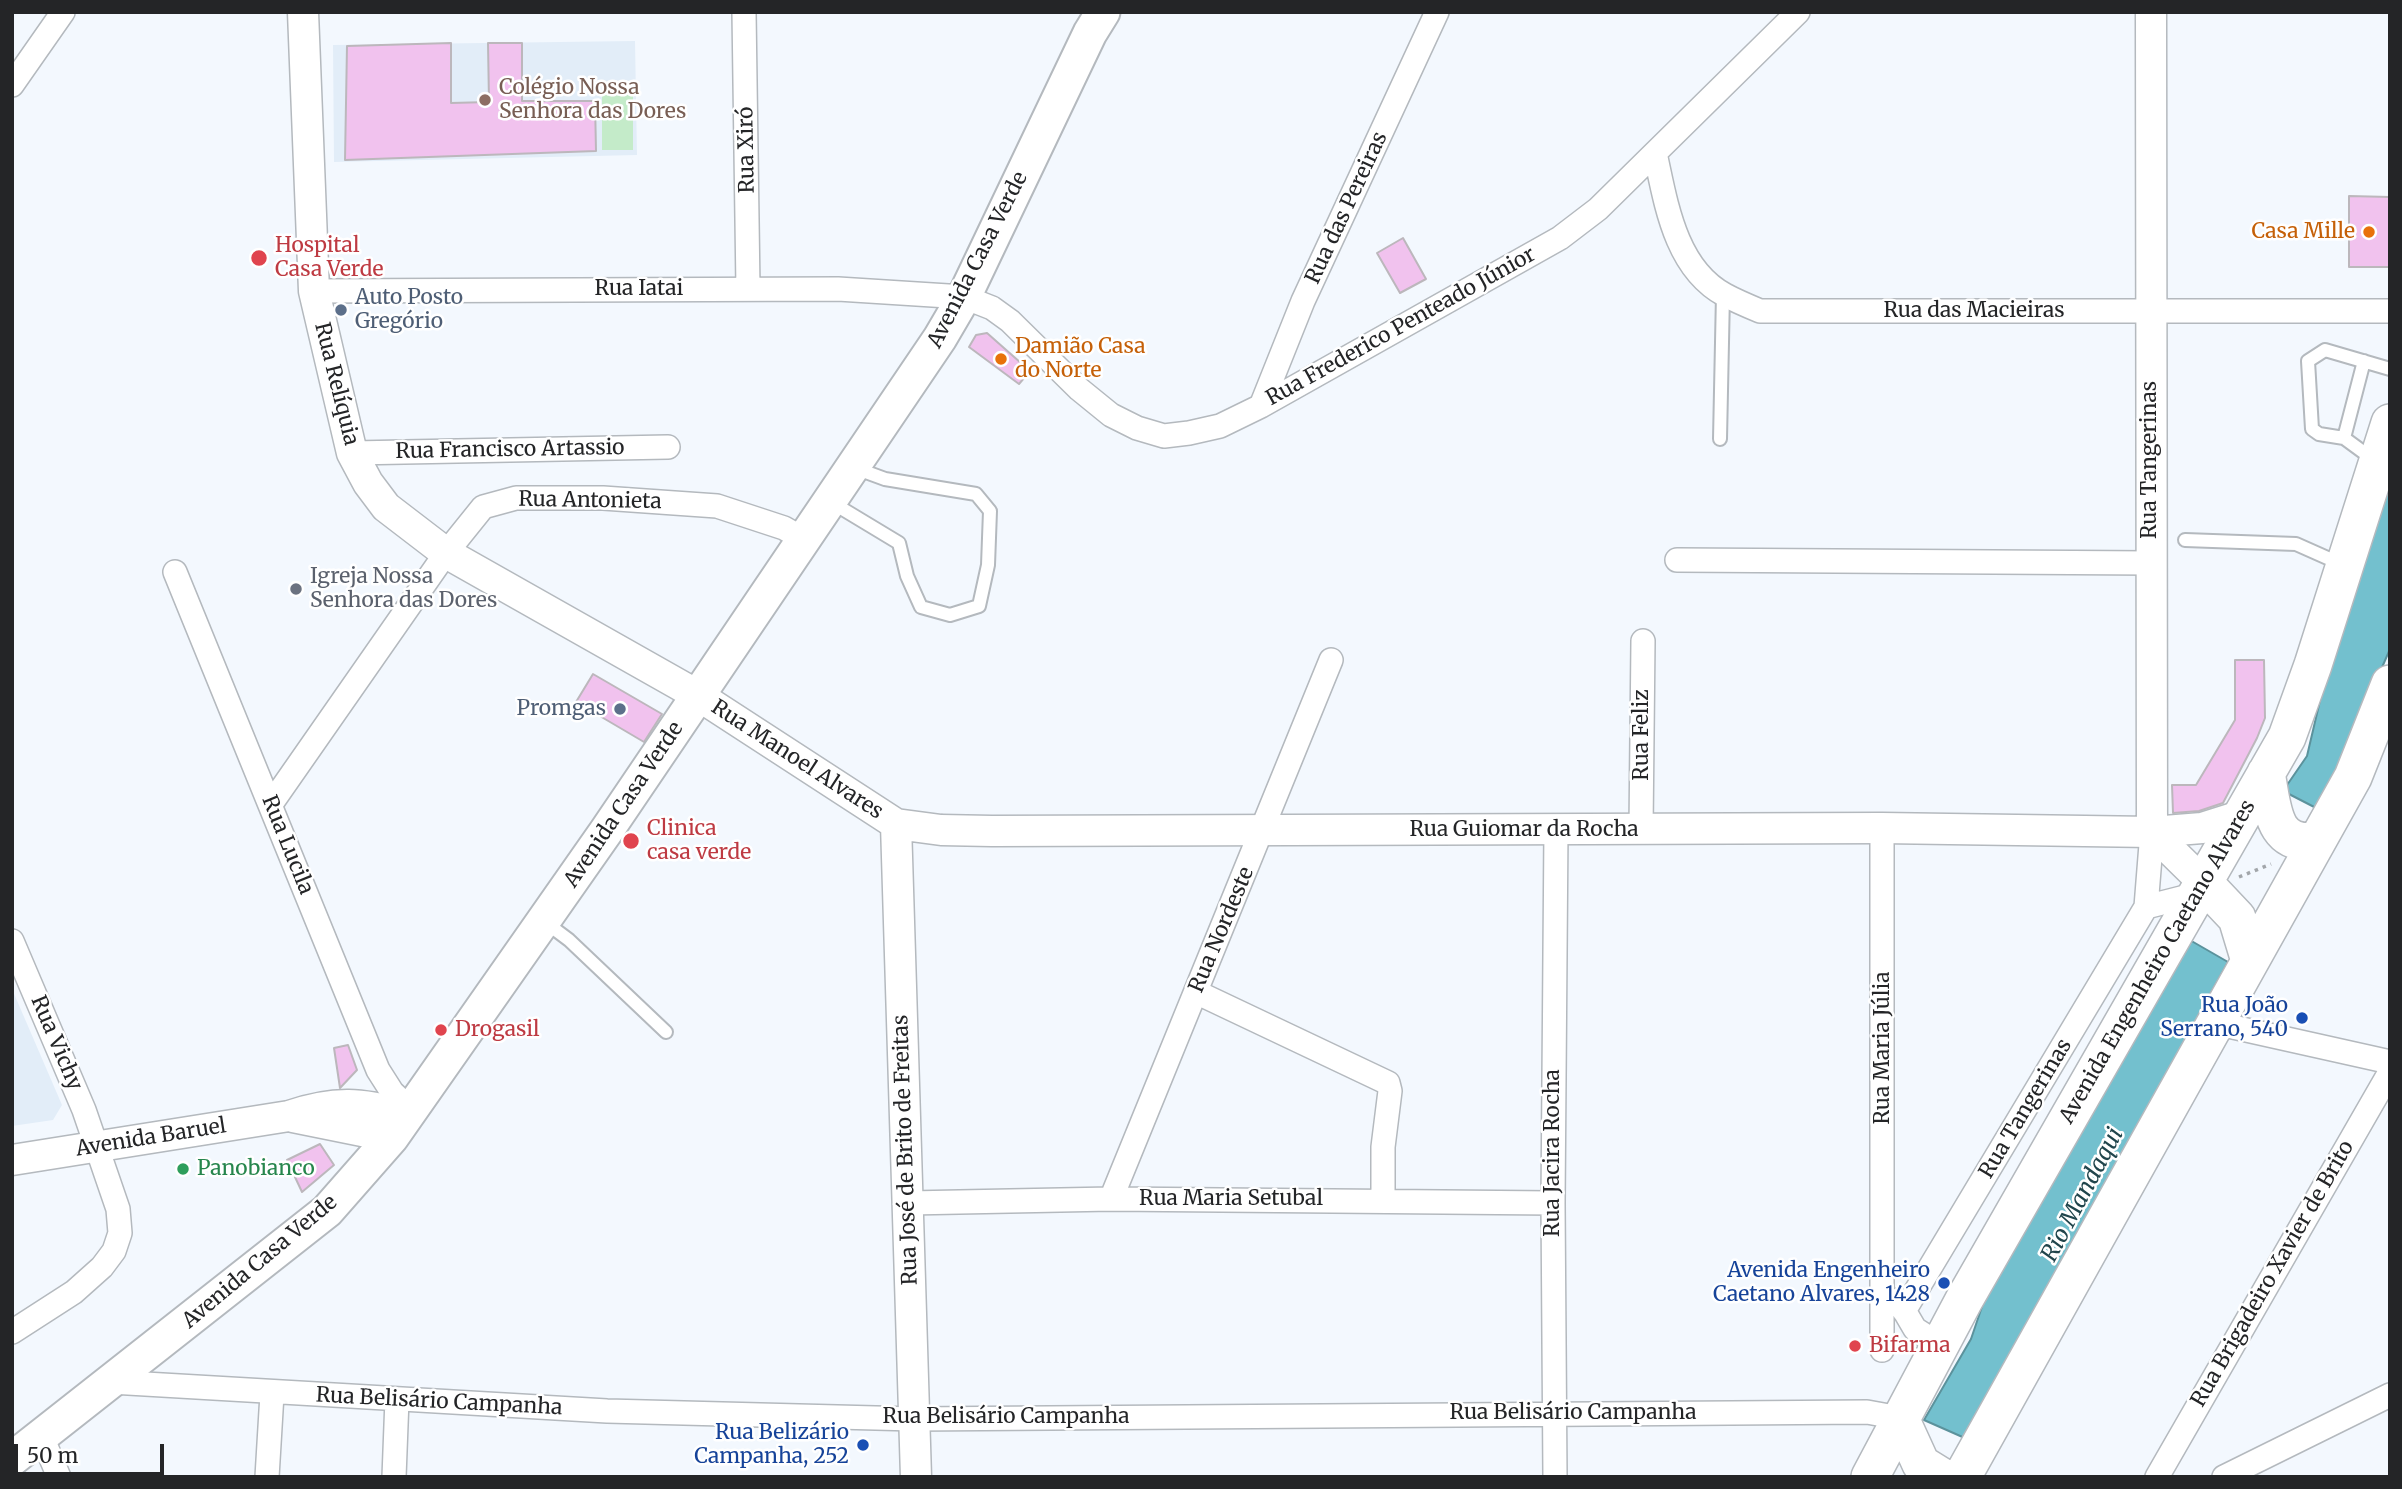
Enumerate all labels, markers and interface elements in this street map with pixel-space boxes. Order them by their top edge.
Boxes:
place label: Colégio Nossa Senhora das Dores [499,75,686,125]
marker: Colégio Nossa Senhora das Dores [477,92,493,108]
street label: Rua Xiró [734,106,760,194]
street label: Rua das Pereiras [1301,128,1393,288]
street label: Avenida Casa Verde [923,168,1033,352]
place label: Casa Mille [2251,219,2355,245]
marker: Casa Mille [2361,224,2377,240]
place label: Hospital Casa Verde [275,233,383,283]
street label: Rua Frederico Penteado Júnior [1262,242,1540,412]
marker: Hospital Casa Verde [249,248,269,268]
street label: Rua Iatai [595,276,683,302]
place label: Auto Posto Gregório [355,285,463,335]
street label: Rua das Macieiras [1883,298,2065,324]
marker: Auto Posto Gregório [333,302,349,318]
street label: Rua Relíquia [309,320,363,448]
place label: Damião Casa do Norte [1015,334,1145,384]
marker: Damião Casa do Norte [993,351,1009,367]
street label: Rua Tangerinas [2137,381,2163,539]
street label: Rua Francisco Artassio [395,435,625,465]
street label: Rua Antonieta [518,487,662,515]
place label: Igreja Nossa Senhora das Dores [310,564,497,614]
marker: Igreja Nossa Senhora das Dores [288,581,304,597]
street label: Rua Feliz [1629,689,1655,781]
street label: Rua Manoel Alvares [706,695,888,825]
place label: Promgas [517,696,606,722]
marker: Promgas [612,701,628,717]
street label: Avenida Casa Verde [559,717,689,893]
street label: Rua Lucila [256,792,318,898]
street label: Avenida Engenheiro Caetano Alvares [2055,796,2261,1128]
place label: Clinica casa verde [647,816,751,866]
street label: Rua Guiomar da Rocha [1409,817,1639,843]
marker: Clinica casa verde [621,831,641,851]
street label: Rua Nordeste [1184,864,1260,996]
street label: Rua Maria Júlia [1870,971,1896,1125]
street label: Rua Vichy [25,992,87,1094]
place label: Rua João Serrano, 540 [2160,993,2288,1043]
marker: Rua João Serrano, 540 [2294,1010,2310,1026]
street label: Rua José de Brito de Freitas [889,1014,923,1286]
place label: Drogasil [455,1017,539,1043]
marker: Drogasil [433,1022,449,1038]
street label: Rua Tangerinas [1974,1035,2078,1183]
street label: Rua Jacira Rocha [1540,1069,1566,1237]
street label: Avenida Baruel [74,1114,228,1162]
water label: Rio Mandaqui [2036,1123,2130,1267]
street label: Rua Brigadeiro Xavier de Brito [2186,1136,2360,1412]
place label: Panobianco [197,1156,315,1182]
marker: Panobianco [175,1161,191,1177]
street label: Rua Maria Setubal [1139,1186,1323,1212]
street label: Avenida Casa Verde [177,1190,343,1334]
place label: Avenida Engenheiro Caetano Alvares, 1428 [1713,1258,1930,1308]
marker: Avenida Engenheiro Caetano Alvares, 1428 [1936,1275,1952,1291]
place label: Bifarma [1869,1333,1951,1359]
marker: Bifarma [1847,1338,1863,1354]
street label: Rua Belisário Campanha [315,1383,563,1421]
street label: Rua Belisário Campanha [1450,1400,1696,1426]
street label: Rua Belisário Campanha [883,1404,1129,1430]
place label: Rua Belizário Campanha, 252 [694,1420,849,1470]
scale bar [18,1430,168,1474]
marker: Rua Belizário Campanha, 252 [855,1437,871,1453]
text: 50 m [27,1442,78,1469]

